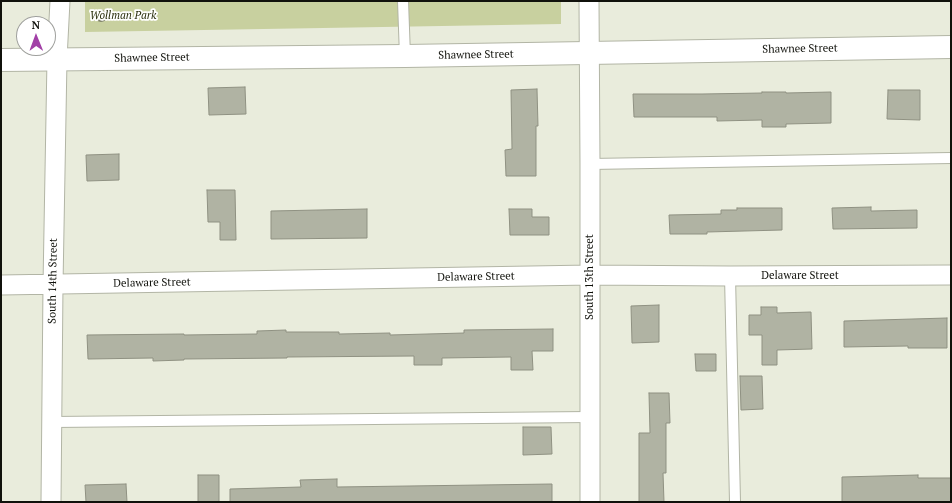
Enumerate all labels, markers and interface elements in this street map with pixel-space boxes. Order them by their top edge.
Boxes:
park label: Wollman Park [90,9,156,23]
north arrow [16,16,56,56]
text: N [32,18,40,32]
street label: Shawnee Street [762,42,838,56]
street label: Shawnee Street [438,48,514,62]
street label: Shawnee Street [114,51,190,65]
street label: South 13th Street [583,234,597,320]
street label: South 14th Street [46,238,60,324]
street label: Delaware Street [761,269,839,283]
street label: Delaware Street [437,270,515,284]
street label: Delaware Street [113,276,191,290]

